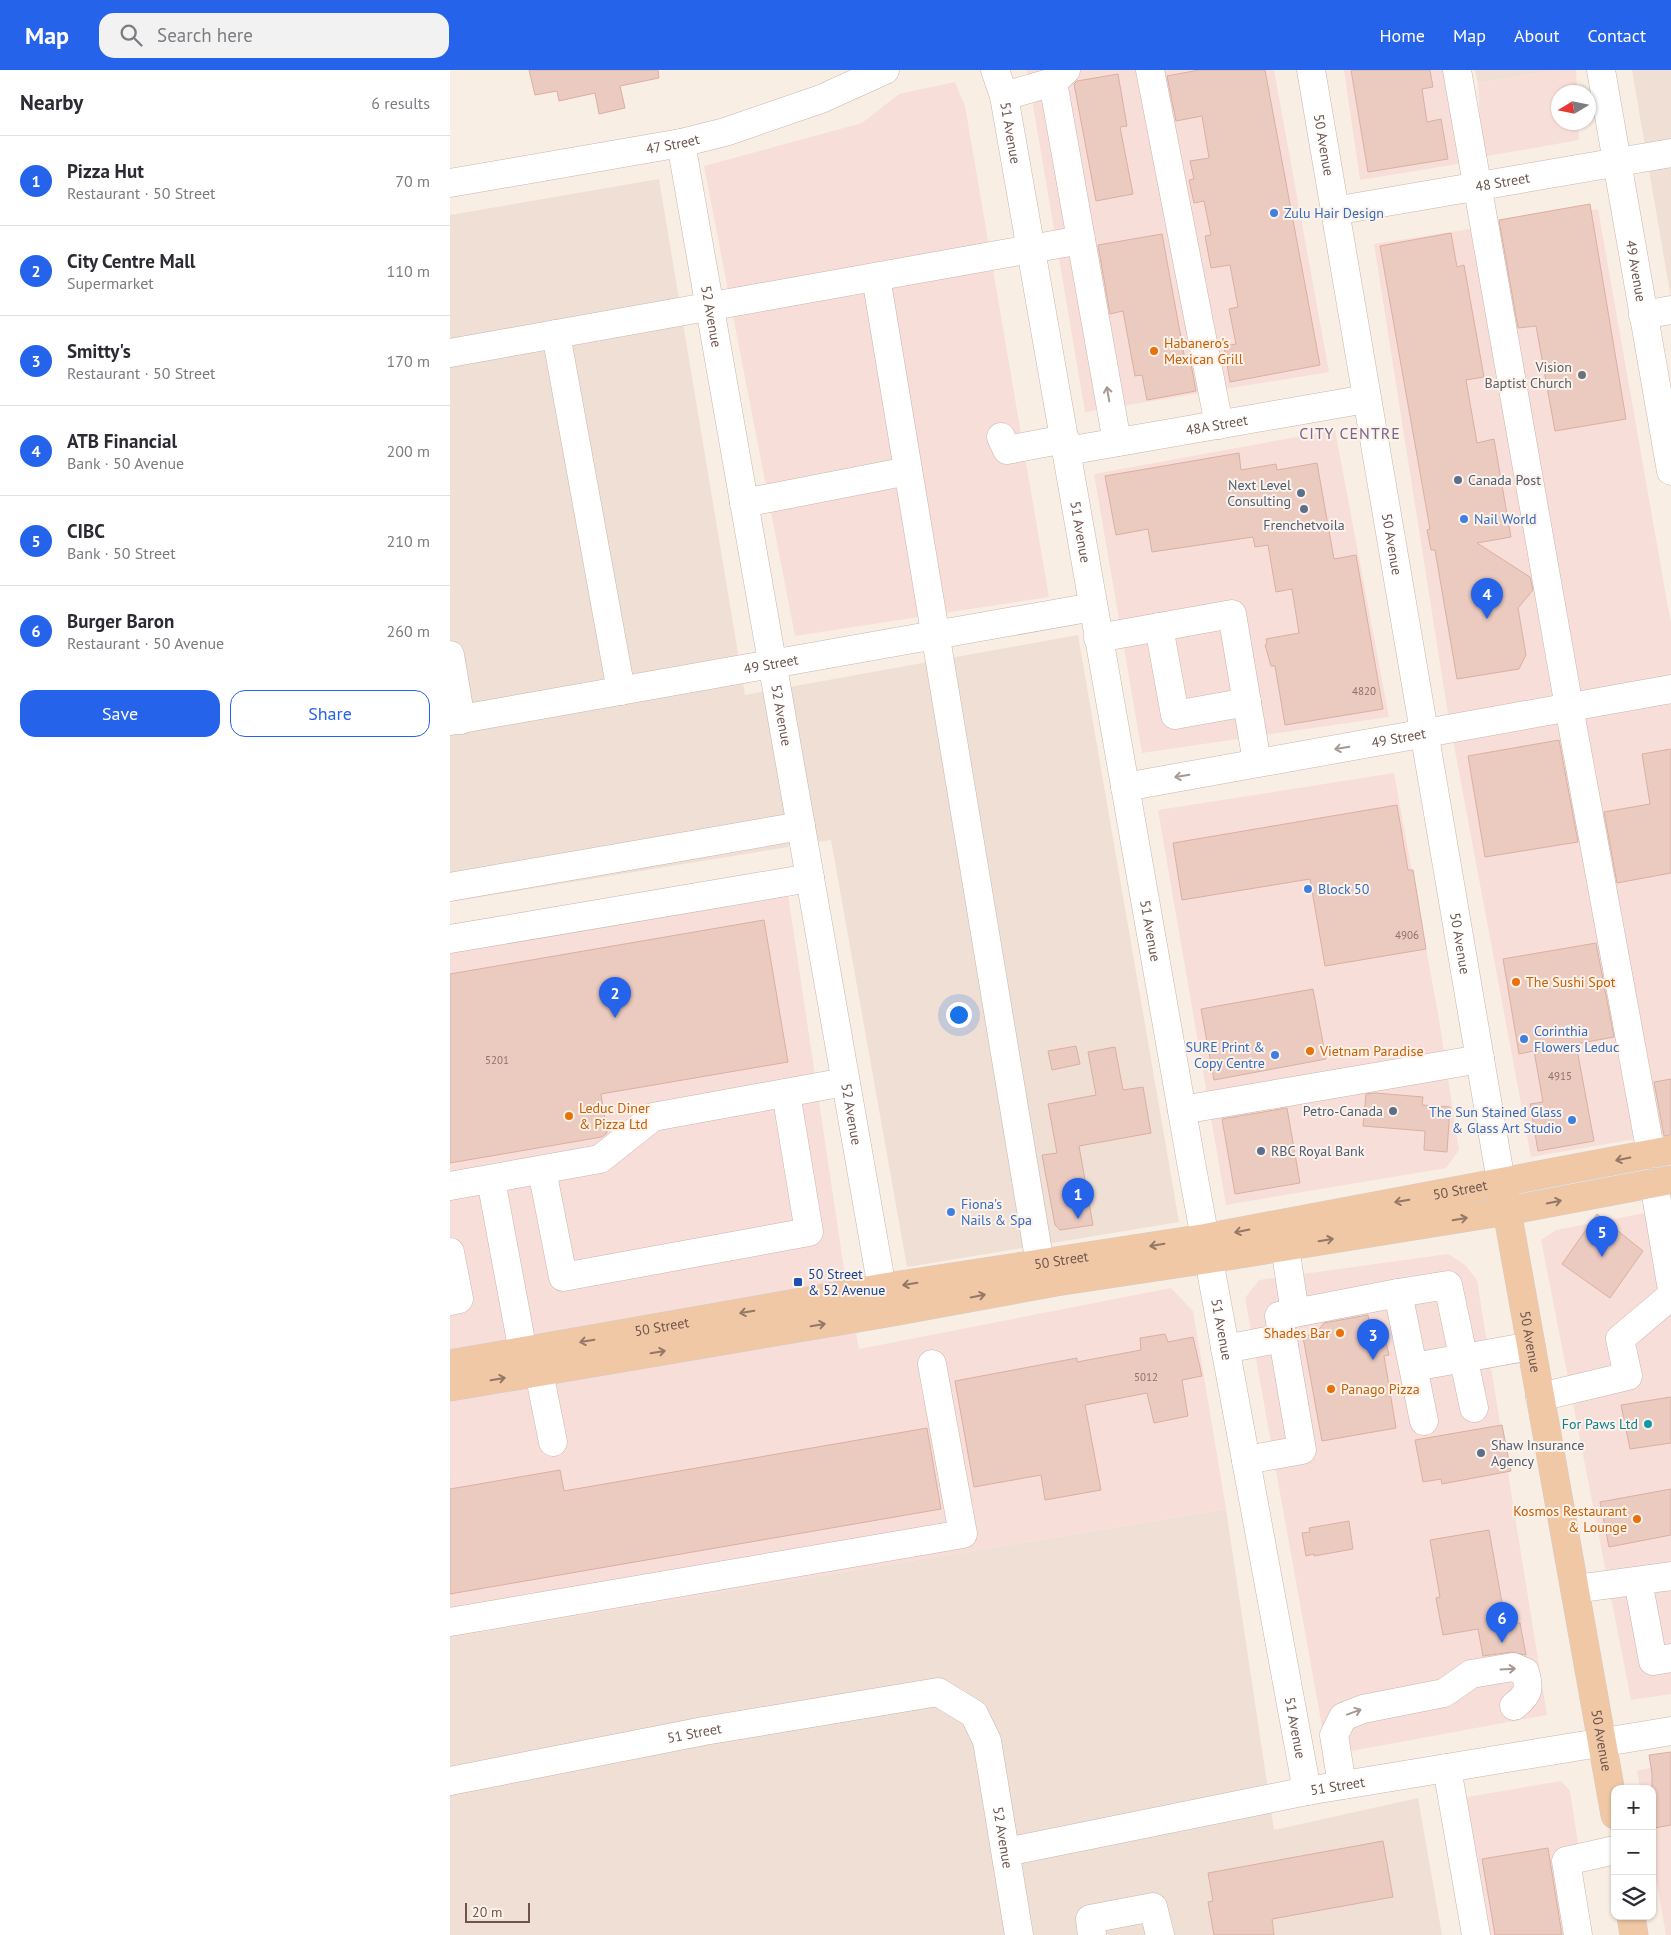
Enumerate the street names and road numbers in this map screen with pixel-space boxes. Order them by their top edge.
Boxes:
street label: 51 Avenue [996,101,1025,165]
street label: 50 Avenue [1310,113,1338,177]
street label: 47 Street [645,130,701,158]
street label: 48 Street [1474,168,1531,196]
street label: 49 Avenue [1622,239,1650,303]
street label: 52 Avenue [697,284,726,349]
street label: 48A Street [1184,411,1249,439]
street label: 51 Avenue [1066,500,1095,564]
street label: 50 Avenue [1378,512,1406,576]
street label: 49 Street [742,650,800,678]
street label: 52 Avenue [767,683,796,748]
street label: 49 Street [1370,724,1427,752]
street label: 51 Avenue [1136,898,1165,963]
street label: 50 Avenue [1446,911,1474,976]
street label: 52 Avenue [837,1082,866,1146]
street label: 50 Street [1431,1176,1489,1204]
street label: 50 Street [1033,1247,1090,1273]
street label: 51 Avenue [1207,1297,1236,1362]
street label: 50 Avenue [1516,1309,1545,1374]
street label: 50 Street [633,1313,691,1340]
street label: 51 Avenue [1281,1695,1310,1760]
street label: 50 Avenue [1587,1708,1616,1773]
street label: 51 Street [666,1719,723,1747]
street label: 51 Street [1309,1773,1366,1799]
street label: 52 Avenue [989,1805,1017,1870]

